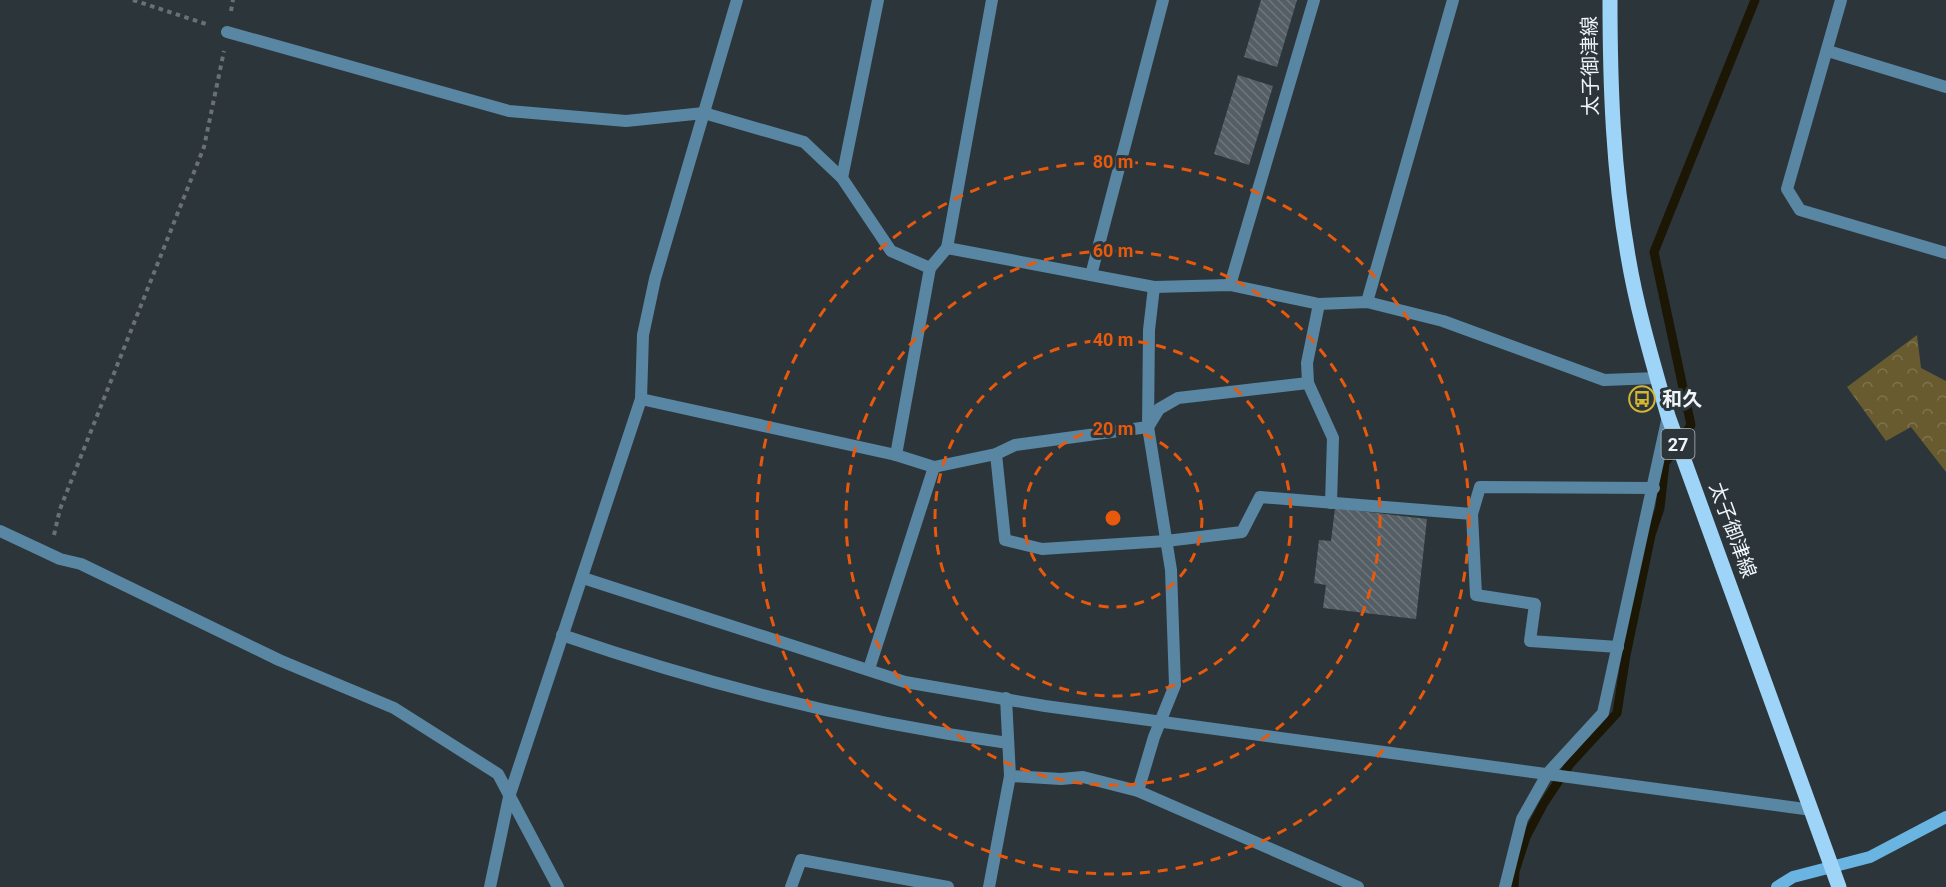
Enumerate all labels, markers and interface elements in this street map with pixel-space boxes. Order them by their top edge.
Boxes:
street label: 太子御津線 [1577,16,1603,116]
text: 80 m [1093,151,1133,172]
text: 60 m [1093,240,1133,261]
text: 40 m [1093,329,1133,350]
bus stop icon: 和久 [1627,384,1657,414]
place label: 和久 [1662,387,1702,411]
text: 20 m [1093,418,1133,439]
road number: 27 [1662,429,1694,459]
street label: 太子御津線 [1705,479,1761,581]
centre of rings [1103,508,1123,528]

